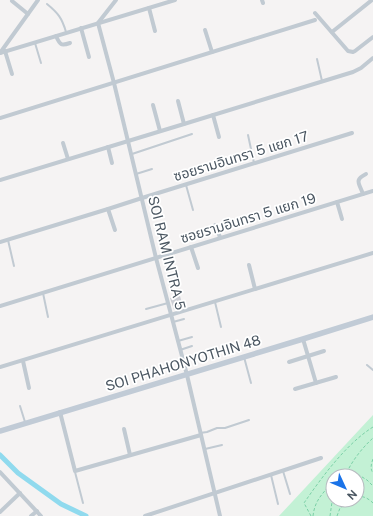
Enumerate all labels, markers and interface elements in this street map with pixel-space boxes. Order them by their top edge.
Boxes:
street label: ซอยรามอินทรา 5 แยก 17 [172,128,310,184]
street label: ซอยรามอินทรา 5 แยก 19 [178,190,318,246]
street label: SOI RAM INTRA 5 [145,194,189,312]
street label: SOI PHAHONYOTHIN 48 [104,332,262,394]
north arrow [325,468,365,508]
text: N [345,488,359,502]

